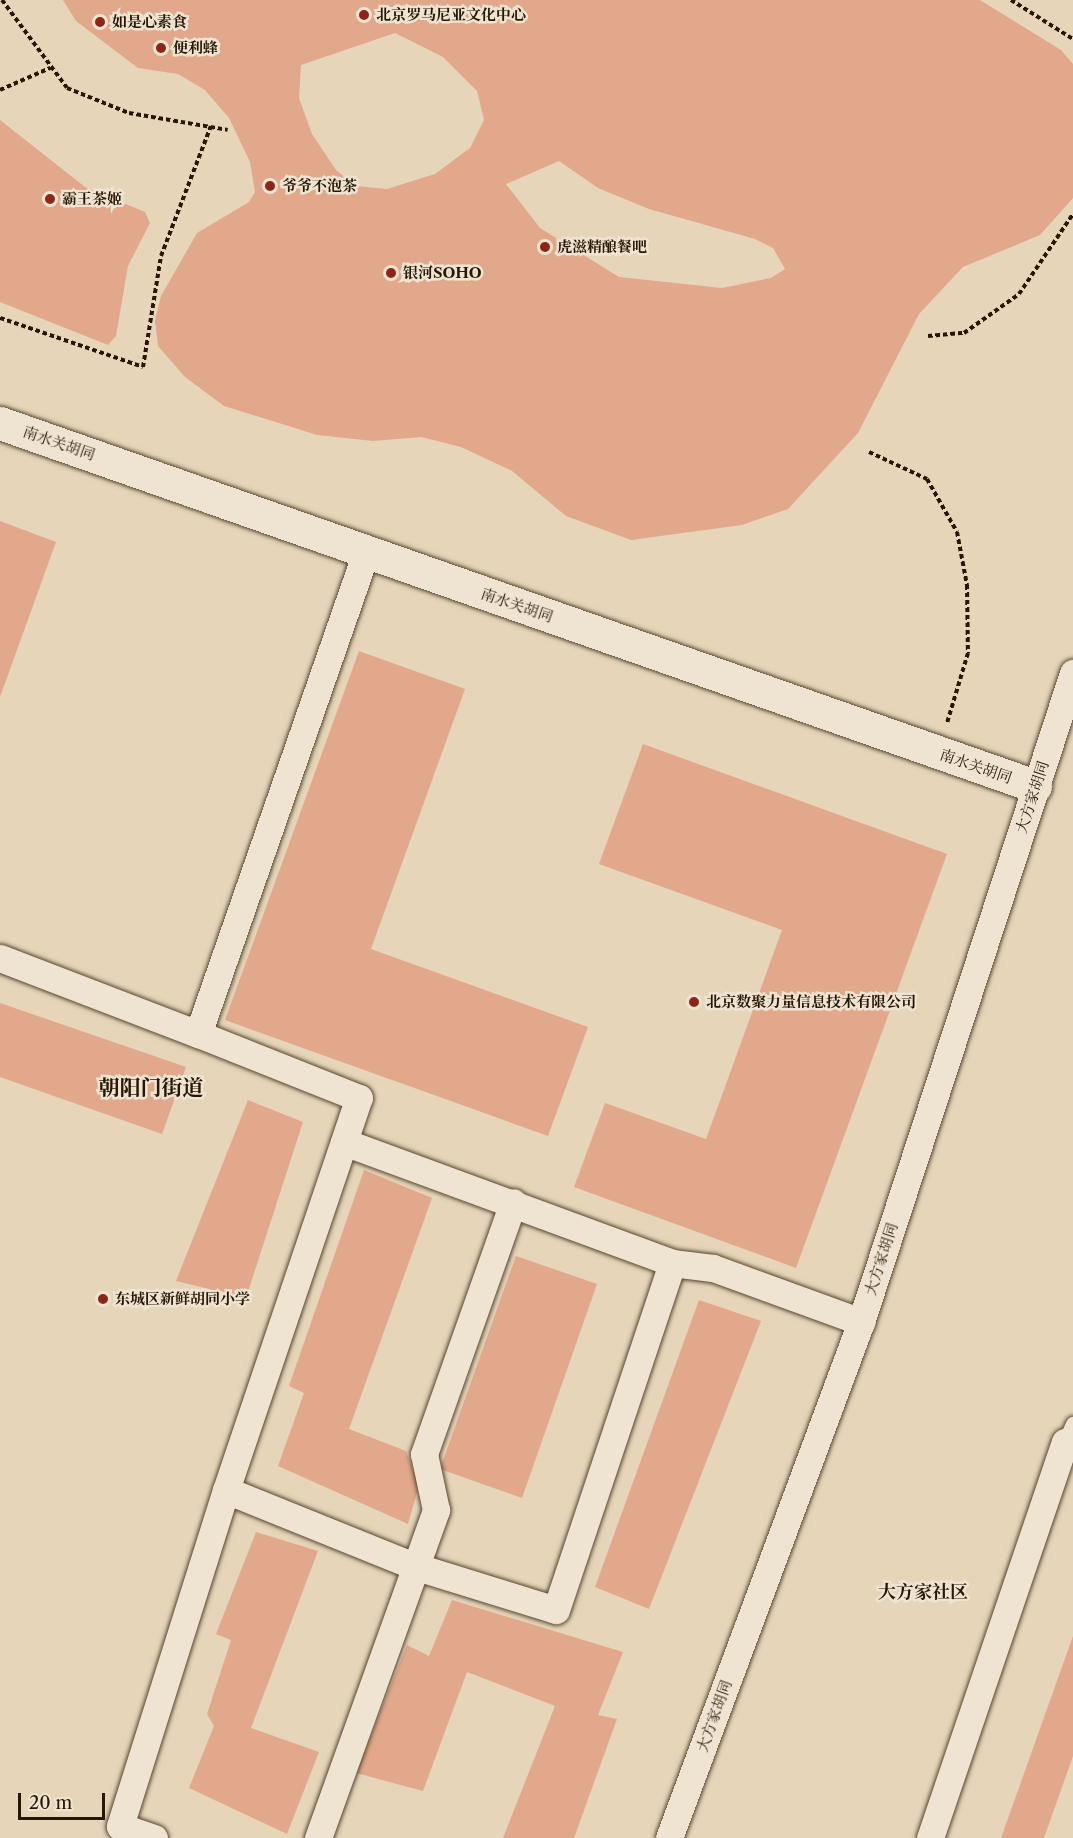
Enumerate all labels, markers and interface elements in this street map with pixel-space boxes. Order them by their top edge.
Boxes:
place label: 北京罗马尼亚文化中心 [376,6,526,24]
marker: 北京罗马尼亚文化中心 [357,8,371,22]
place label: 如是心素食 [112,13,187,31]
marker: 如是心素食 [93,15,107,29]
place label: 便利蜂 [173,39,218,57]
marker: 便利蜂 [154,41,168,55]
place label: 爷爷不泡茶 [282,177,357,195]
marker: 爷爷不泡茶 [263,179,277,193]
place label: 霸王茶姬 [62,190,122,208]
marker: 霸王茶姬 [43,192,57,206]
place label: 虎滋精酿餐吧 [557,238,647,256]
marker: 虎滋精酿餐吧 [538,240,552,254]
place label: 银河SOHO [403,264,482,282]
marker: 银河SOHO [384,266,398,280]
street label: 南水关胡同 [21,422,97,464]
street label: 南水关胡同 [479,584,555,626]
street label: 南水关胡同 [938,745,1014,787]
street label: 大方家胡同 [1012,759,1052,835]
place label: 北京数聚力量信息技术有限公司 [706,993,916,1011]
marker: 北京数聚力量信息技术有限公司 [687,995,701,1009]
district label: 朝阳门街道 [99,1075,203,1101]
street label: 大方家胡同 [861,1221,901,1297]
place label: 东城区新鲜胡同小学 [115,1290,250,1308]
marker: 东城区新鲜胡同小学 [96,1292,110,1306]
district label: 大方家社区 [878,1581,968,1603]
street label: 大方家胡同 [693,1678,735,1754]
scale bar [21,1781,108,1819]
text: 20 m [29,1792,72,1814]

